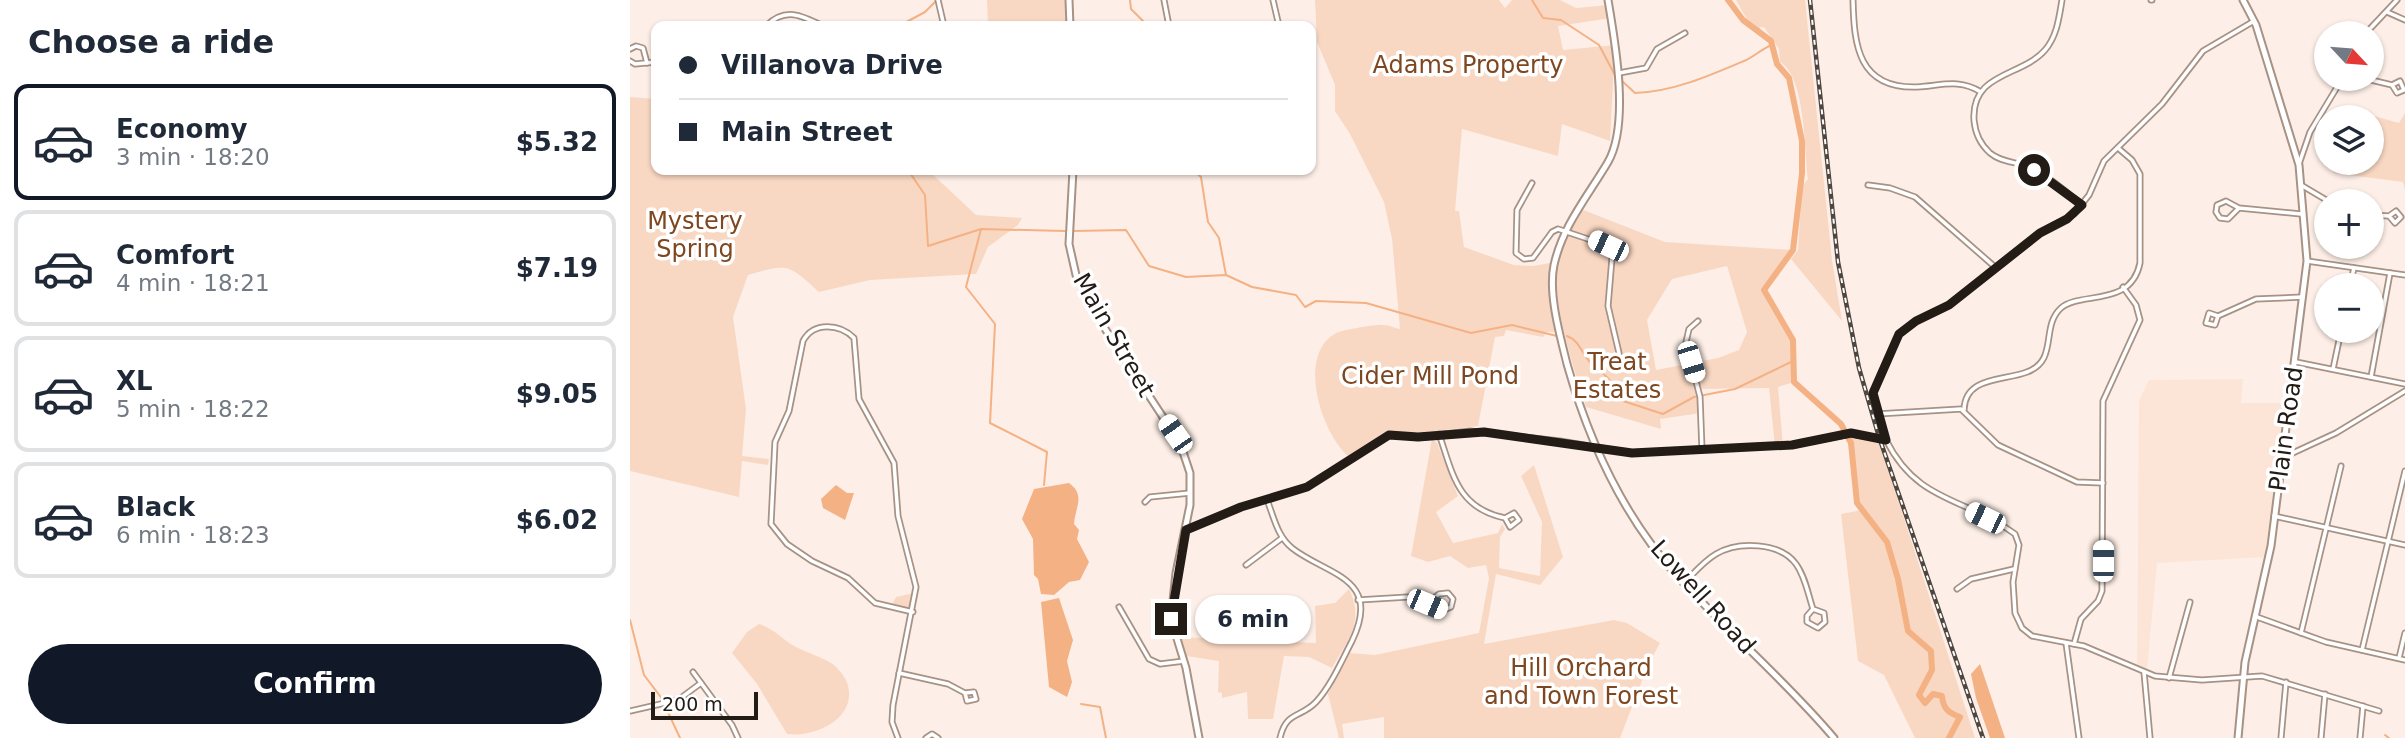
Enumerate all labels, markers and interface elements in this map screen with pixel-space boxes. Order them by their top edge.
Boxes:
north arrow [2314,21,2384,91]
map controls [2314,21,2384,343]
text: Choose a ride [28,23,274,61]
text: Villanova Drive [721,50,943,80]
park label: Adams Property [1372,51,1564,79]
button: layers [2314,105,2384,175]
icon: car [32,111,95,174]
text: Economy [116,114,247,144]
text: Main Street [721,117,893,147]
text: $5.32 [516,127,598,157]
text: 3 min · 18:20 [116,144,270,170]
route start [2018,154,2050,186]
button: + [2314,189,2384,259]
park label: Mystery Spring [647,207,743,263]
car [1585,228,1632,264]
icon: car [32,237,95,300]
text: Comfort [116,240,234,270]
text: $7.19 [516,253,598,283]
street label: Main Street [1067,268,1161,402]
text: 4 min · 18:21 [116,270,270,296]
button: − [2314,273,2384,343]
car [1675,339,1708,385]
park label: Treat Estates [1573,348,1661,404]
park label: Cider Mill Pond [1341,362,1519,390]
icon: car [32,363,95,426]
street label: Plain Road [2263,365,2309,493]
text: XL [116,366,153,396]
text: $9.05 [516,379,598,409]
text: 5 min · 18:22 [116,396,270,422]
car [1155,411,1196,457]
icon: car [32,489,95,552]
text: Black [116,492,195,522]
car [1962,499,2009,537]
text: $6.02 [516,505,598,535]
text: 6 min · 18:23 [116,522,270,548]
street label: Lowell Road [1645,534,1761,660]
car [2093,540,2114,582]
car [1404,586,1451,622]
callout: 6 min [1196,594,1311,644]
route end [1155,603,1187,635]
text: 6 min [1217,606,1289,632]
button: Confirm [28,644,602,724]
park label: Hill Orchard and Town Forest [1484,654,1678,710]
scale bar [651,689,758,721]
text: 200 m [662,693,723,715]

